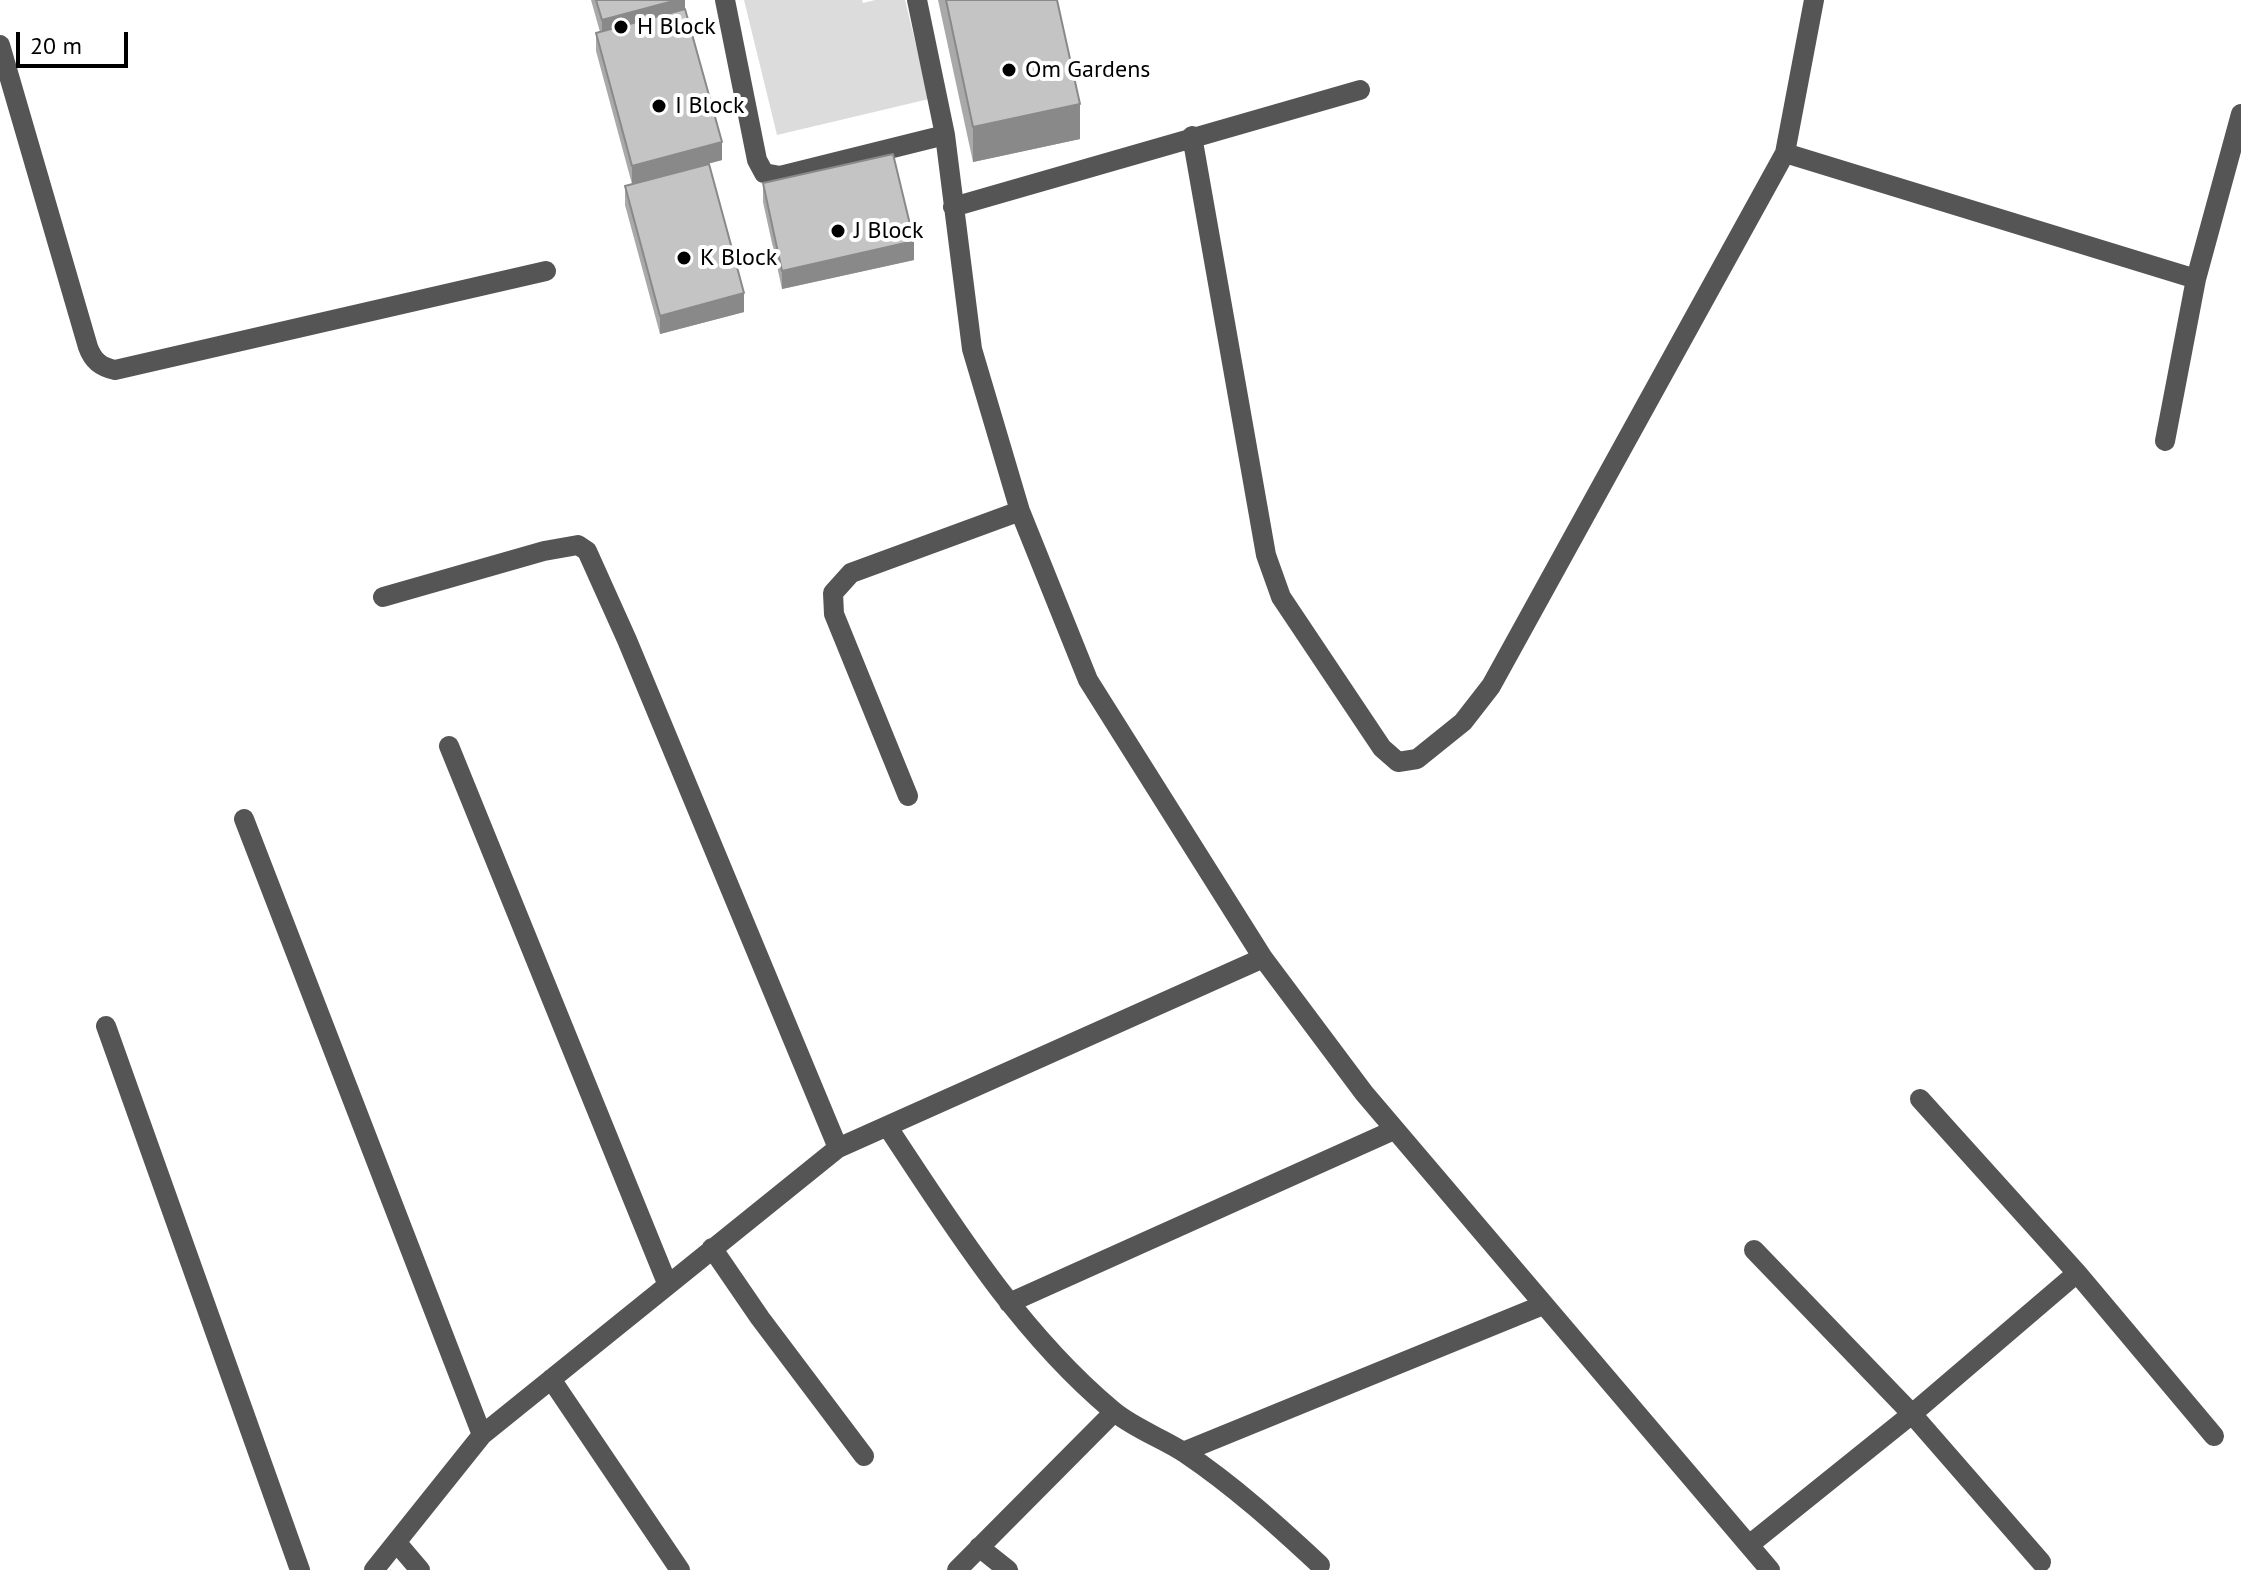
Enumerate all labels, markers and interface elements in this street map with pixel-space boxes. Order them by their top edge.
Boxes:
place label: H Block [637,13,716,41]
scale bar [20,16,132,66]
marker: H Block [612,18,630,36]
text: 20 m [30,30,82,61]
place label: Om Gardens [1025,56,1150,84]
marker: Om Gardens [1000,61,1018,79]
place label: I Block [675,92,745,120]
marker: I Block [650,97,668,115]
place label: J Block [854,217,924,245]
marker: J Block [829,222,847,240]
place label: K Block [700,244,777,272]
marker: K Block [675,249,693,267]

